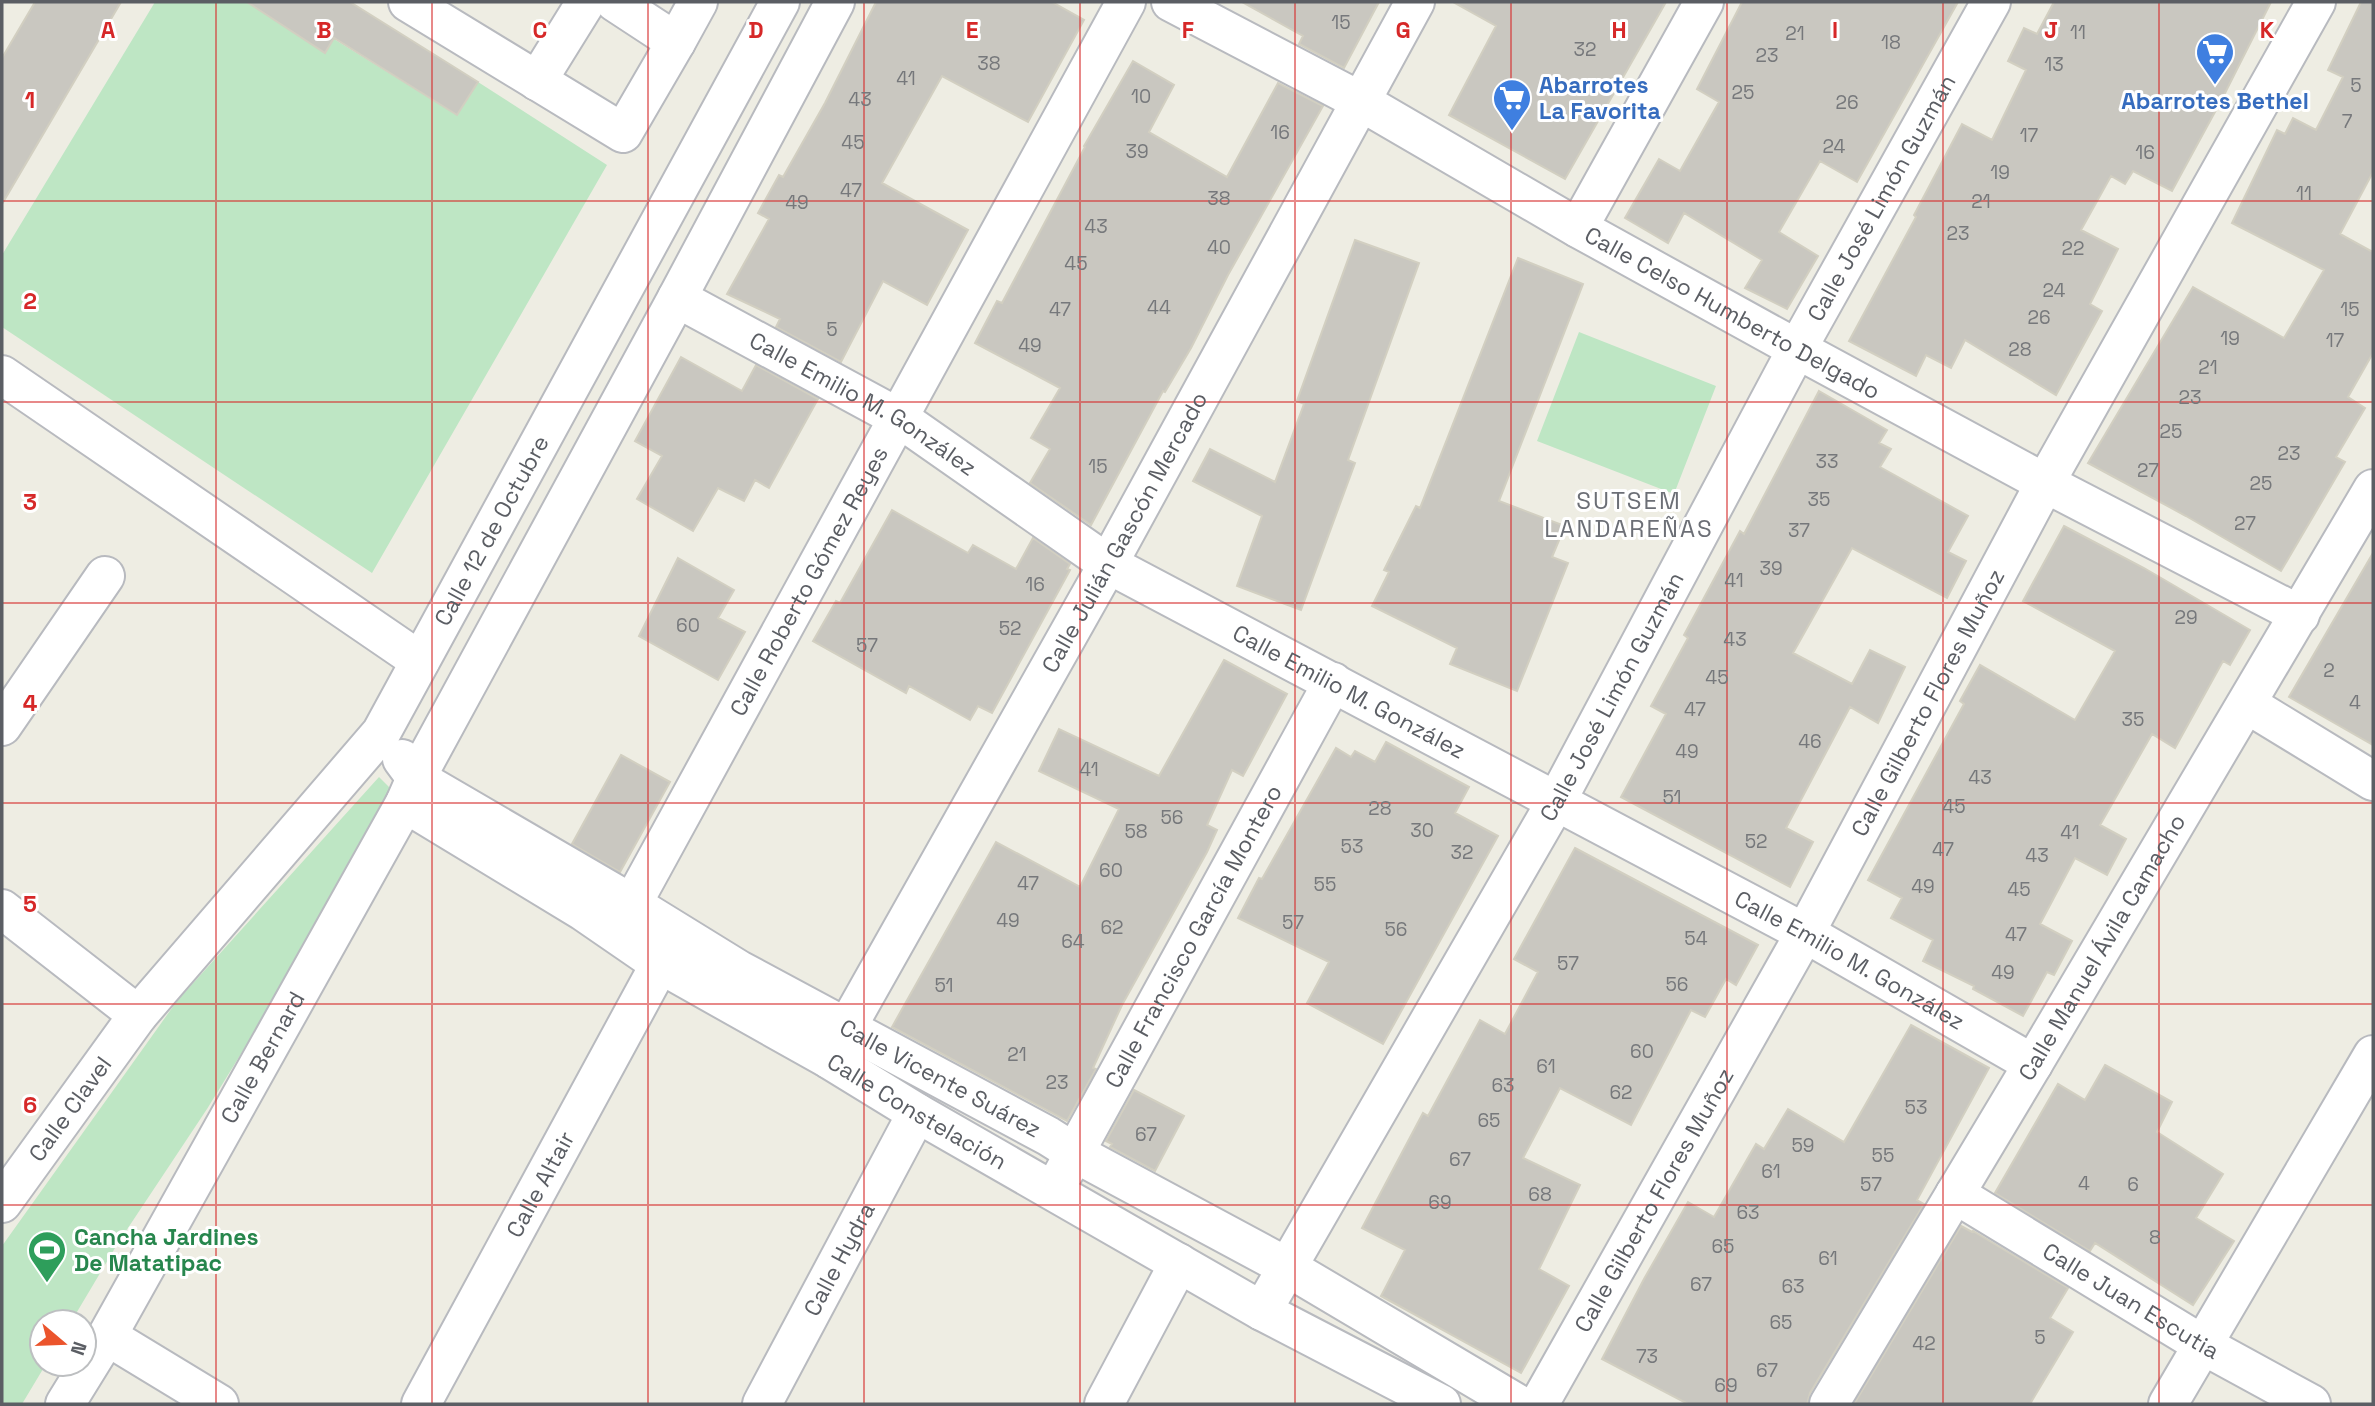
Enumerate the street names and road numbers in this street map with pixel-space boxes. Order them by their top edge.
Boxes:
street label: Calle José Limón Guzmán [1800,69,1962,327]
street label: Calle Celso Humberto Delgado [1579,220,1886,406]
street label: Calle Emilio M. González [744,325,982,483]
street label: Calle Julián Gascón Mercado [1035,387,1214,678]
street label: Calle 12 de Octubre [427,430,556,631]
street label: Calle Roberto Gómez Reyes [723,441,895,721]
street label: Calle Gilberto Flores Muñoz [1844,564,2011,842]
street label: Calle José Limón Guzmán [1533,567,1691,827]
street label: Calle Emilio M. González [1228,618,1471,765]
street label: Calle Francisco García Montero [1098,779,1289,1093]
street label: Calle Manuel Ávila Camacho [2011,809,2192,1086]
street label: Calle Emilio M. González [1730,883,1970,1036]
street label: Calle Bernard [214,986,312,1129]
street label: Calle Vicente Suárez [835,1012,1046,1144]
street label: Calle Constelación [822,1046,1012,1176]
street label: Calle Clavel [22,1050,118,1168]
street label: Calle Gilberto Flores Muñoz [1568,1063,1741,1338]
street label: Calle Altair [499,1126,581,1243]
street label: Calle Hydra [797,1197,882,1321]
street label: Calle Juan Escutia [2037,1236,2225,1366]

